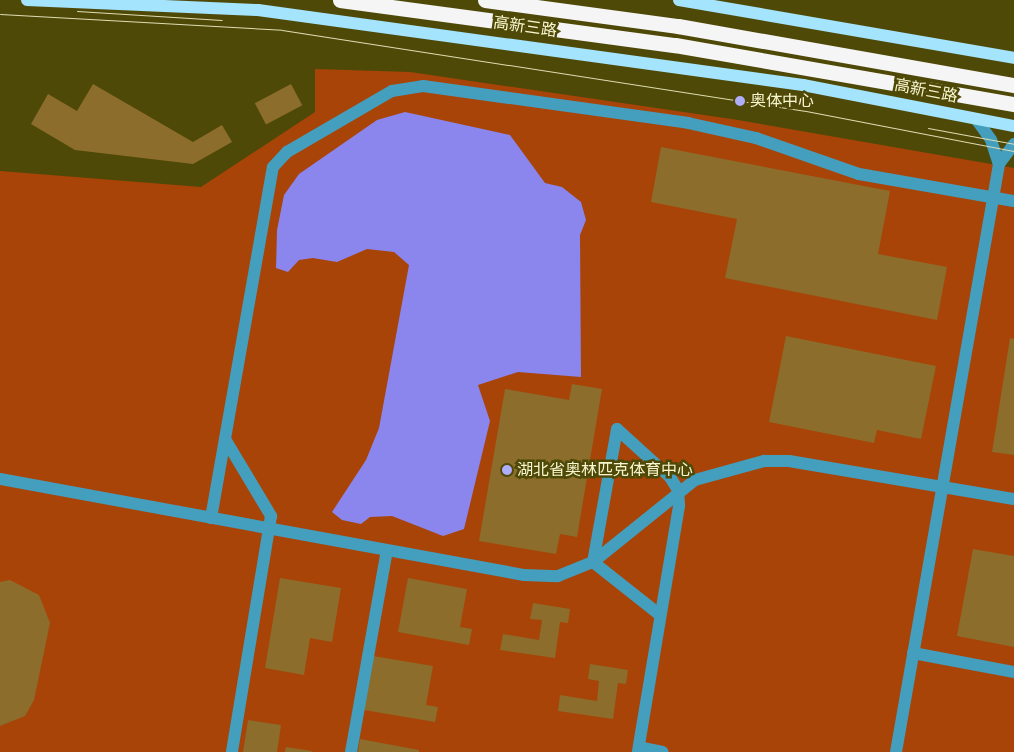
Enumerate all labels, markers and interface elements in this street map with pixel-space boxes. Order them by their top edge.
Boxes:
street label: 高新三路 [492,13,558,41]
street label: 高新三路 [893,75,959,107]
place label: 奥体中心 [750,91,814,111]
marker: 奥体中心 [734,95,746,107]
place label: 湖北省奥林匹克体育中心 [517,460,693,480]
marker: 湖北省奥林匹克体育中心 [501,464,513,476]

